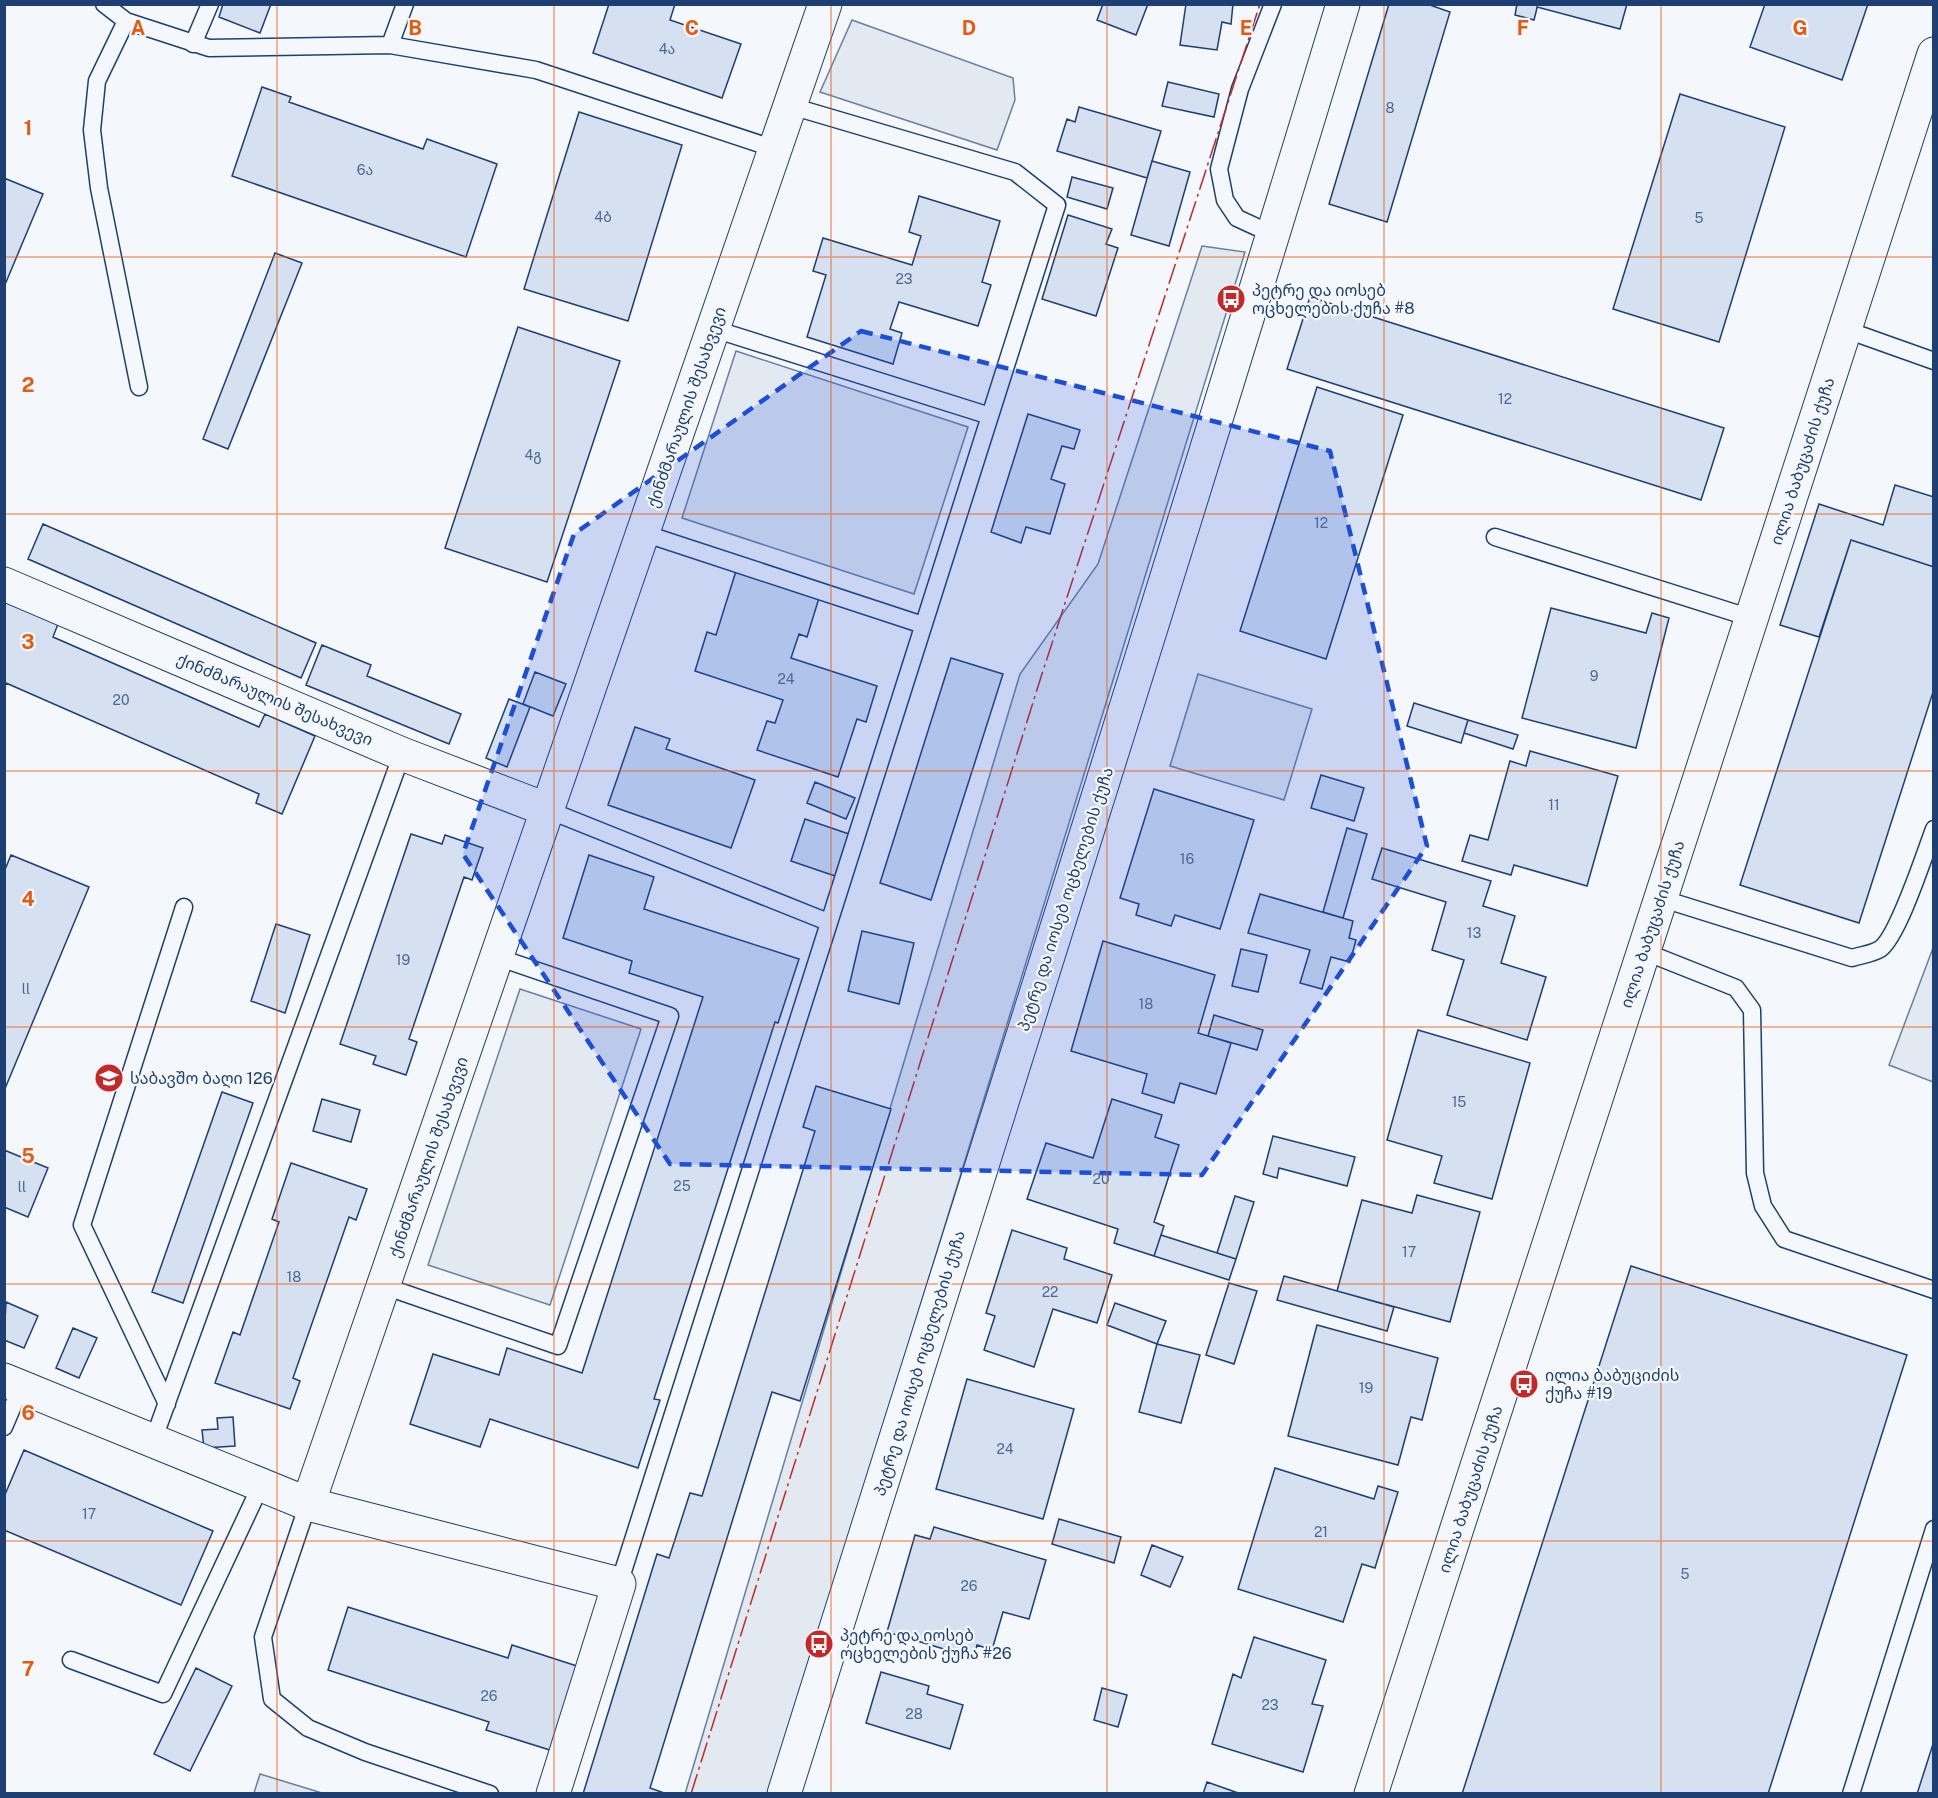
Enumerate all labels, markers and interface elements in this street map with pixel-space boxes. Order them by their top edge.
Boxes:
text: A [131,16,145,40]
text: B [408,16,422,40]
text: C [685,16,699,40]
text: D [962,16,976,40]
text: E [1240,16,1252,40]
text: F [1517,16,1529,40]
text: G [1792,16,1808,40]
house number: 4ა [659,41,675,57]
house number: 8 [1385,100,1395,116]
text: 1 [24,116,32,140]
house number: 6ა [357,162,373,178]
house number: 4ბ [594,209,612,225]
house number: 5 [1695,210,1704,226]
house number: 23 [895,271,913,287]
place label: პეტრე და იოსებ ოცხელების ქუჩა #8 [1252,281,1415,319]
bus stop icon: პეტრე და იოსებ ოცხელების ქუჩა #8 [1215,283,1247,315]
street label: ქინძმარაულის შესახვევი [643,304,731,510]
text: 2 [22,373,34,397]
street label: ილია ბაბუცაძის ქუჩა [1766,375,1840,548]
house number: 12 [1498,391,1512,407]
house number: 4გ [524,447,542,464]
house number: 12 [1314,515,1328,531]
text: 3 [21,630,35,654]
street label: ქინძმარაულის შესახვევი [174,649,376,750]
house number: 9 [1590,668,1599,684]
house number: 24 [777,671,795,687]
house number: 20 [113,692,129,708]
street label: პეტრე და იოსებ ოცხელების ქუჩა [1014,765,1118,1034]
house number: 11 [1548,797,1560,813]
street label: ილია ბაბუცაძის ქუჩა [1616,838,1690,1011]
house number: 16 [1180,851,1194,867]
text: 4 [21,887,35,911]
house number: 13 [1467,925,1481,941]
house number: 19 [396,952,410,968]
house number: ll [22,981,30,997]
house number: 18 [1139,996,1153,1012]
street label: ქინძმარაულის შესახვევი [385,1054,473,1260]
school or university icon: საბავშო ბაღი 126 [93,1062,125,1094]
place label: საბავშო ბაღი 126 [130,1069,273,1088]
house number: 15 [1452,1094,1466,1110]
text: 5 [21,1144,35,1168]
house number: 20 [1093,1171,1109,1187]
house number: 25 [673,1178,691,1194]
house number: ll [18,1179,26,1195]
street label: პეტრე და იოსებ ოცხელების ქუჩა [870,1228,970,1498]
house number: 17 [1402,1244,1416,1260]
house number: 18 [287,1269,301,1285]
house number: 22 [1042,1284,1058,1300]
place label: ილია ბაბუციძის ქუჩა #19 [1545,1366,1679,1403]
bus stop icon: ილია ბაბუციძის ქუჩა #19 [1508,1368,1540,1400]
house number: 19 [1359,1380,1373,1396]
text: 6 [21,1401,35,1425]
street label: ილია ბაბუცაძის ქუჩა [1434,1403,1508,1576]
house number: 24 [996,1441,1014,1457]
house number: 17 [82,1506,96,1522]
house number: 21 [1314,1524,1328,1540]
house number: 5 [1681,1566,1690,1582]
house number: 26 [960,1578,978,1594]
place label: პეტრე და იოსებ ოცხელების ქუჩა #26 [840,1626,1012,1664]
bus stop icon: პეტრე და იოსებ ოცხელების ქუჩა #26 [803,1628,835,1660]
text: 7 [22,1657,34,1681]
house number: 26 [480,1688,498,1704]
house number: 23 [1261,1697,1279,1713]
house number: 28 [905,1706,923,1722]

